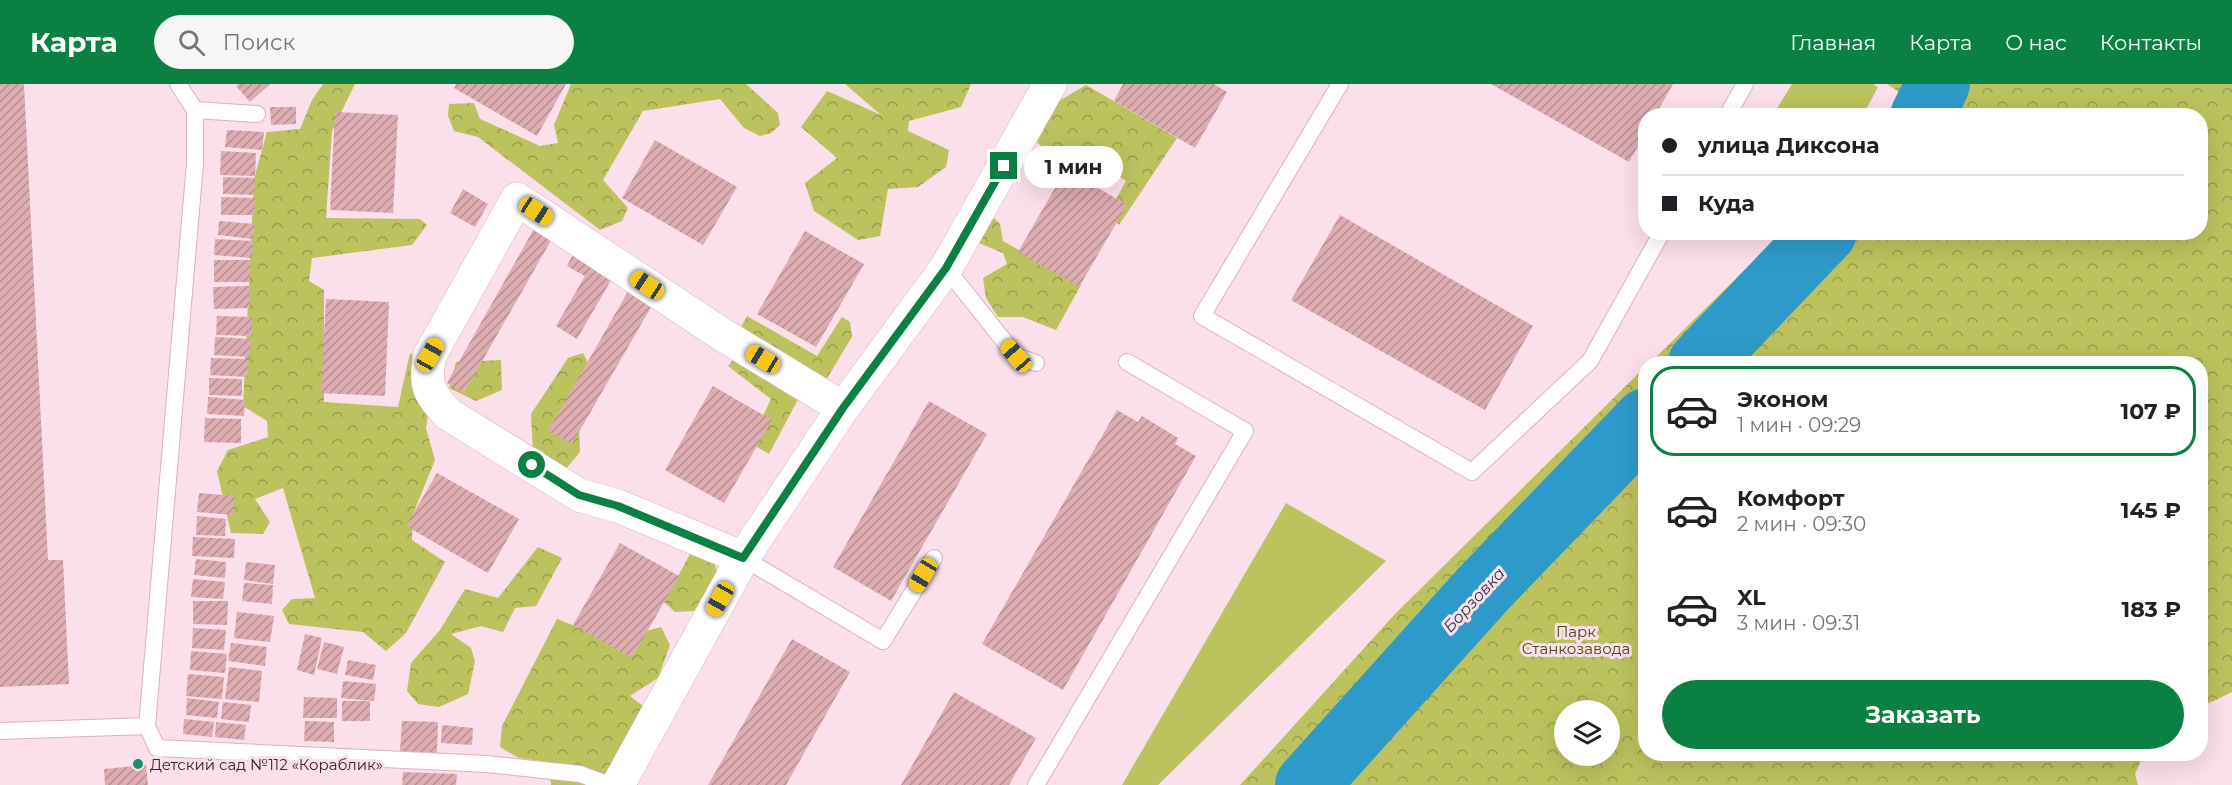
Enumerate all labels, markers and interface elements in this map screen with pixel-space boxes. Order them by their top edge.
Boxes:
search box [154,15,574,69]
text: Карта [30,25,118,59]
icon: search [175,26,208,59]
text: Поиск [223,29,295,56]
text: Главная [1790,30,1876,55]
text: Карта [1909,30,1972,55]
text: О нас [2005,30,2067,55]
text: Контакты [2100,30,2202,55]
text: улица Диксона [1698,132,1879,159]
callout: 1 мин [1025,145,1124,187]
route end [990,152,1017,179]
text: 1 мин [1045,155,1102,179]
text: Куда [1698,190,1755,217]
car [516,194,556,228]
car [627,268,667,302]
car [413,335,447,375]
car [997,337,1035,375]
car [743,342,783,376]
icon: car [1665,384,1719,438]
text: Эконом [1737,386,1828,413]
text: 107 ₽ [2121,398,2181,425]
text: 1 мин · 09:29 [1737,413,1861,437]
route start [518,451,545,478]
icon: car [1665,483,1719,537]
text: Комфорт [1737,485,1845,512]
text: 145 ₽ [2121,497,2181,524]
text: 2 мин · 09:30 [1737,512,1866,536]
car [906,555,940,595]
water label: Борзовка [1439,564,1509,636]
car [703,579,737,619]
icon: car [1665,582,1719,636]
text: XL [1737,584,1766,611]
text: 183 ₽ [2122,596,2181,623]
text: 3 мин · 09:31 [1737,611,1860,635]
park label: Парк Станкозавода [1522,622,1630,658]
button: Заказать [1662,680,2184,749]
map controls [1554,700,1620,766]
button: layers [1554,700,1620,766]
place label: Детский сад №112 «Кораблик» [150,755,383,774]
marker: Детский сад №112 «Кораблик» [131,757,145,771]

